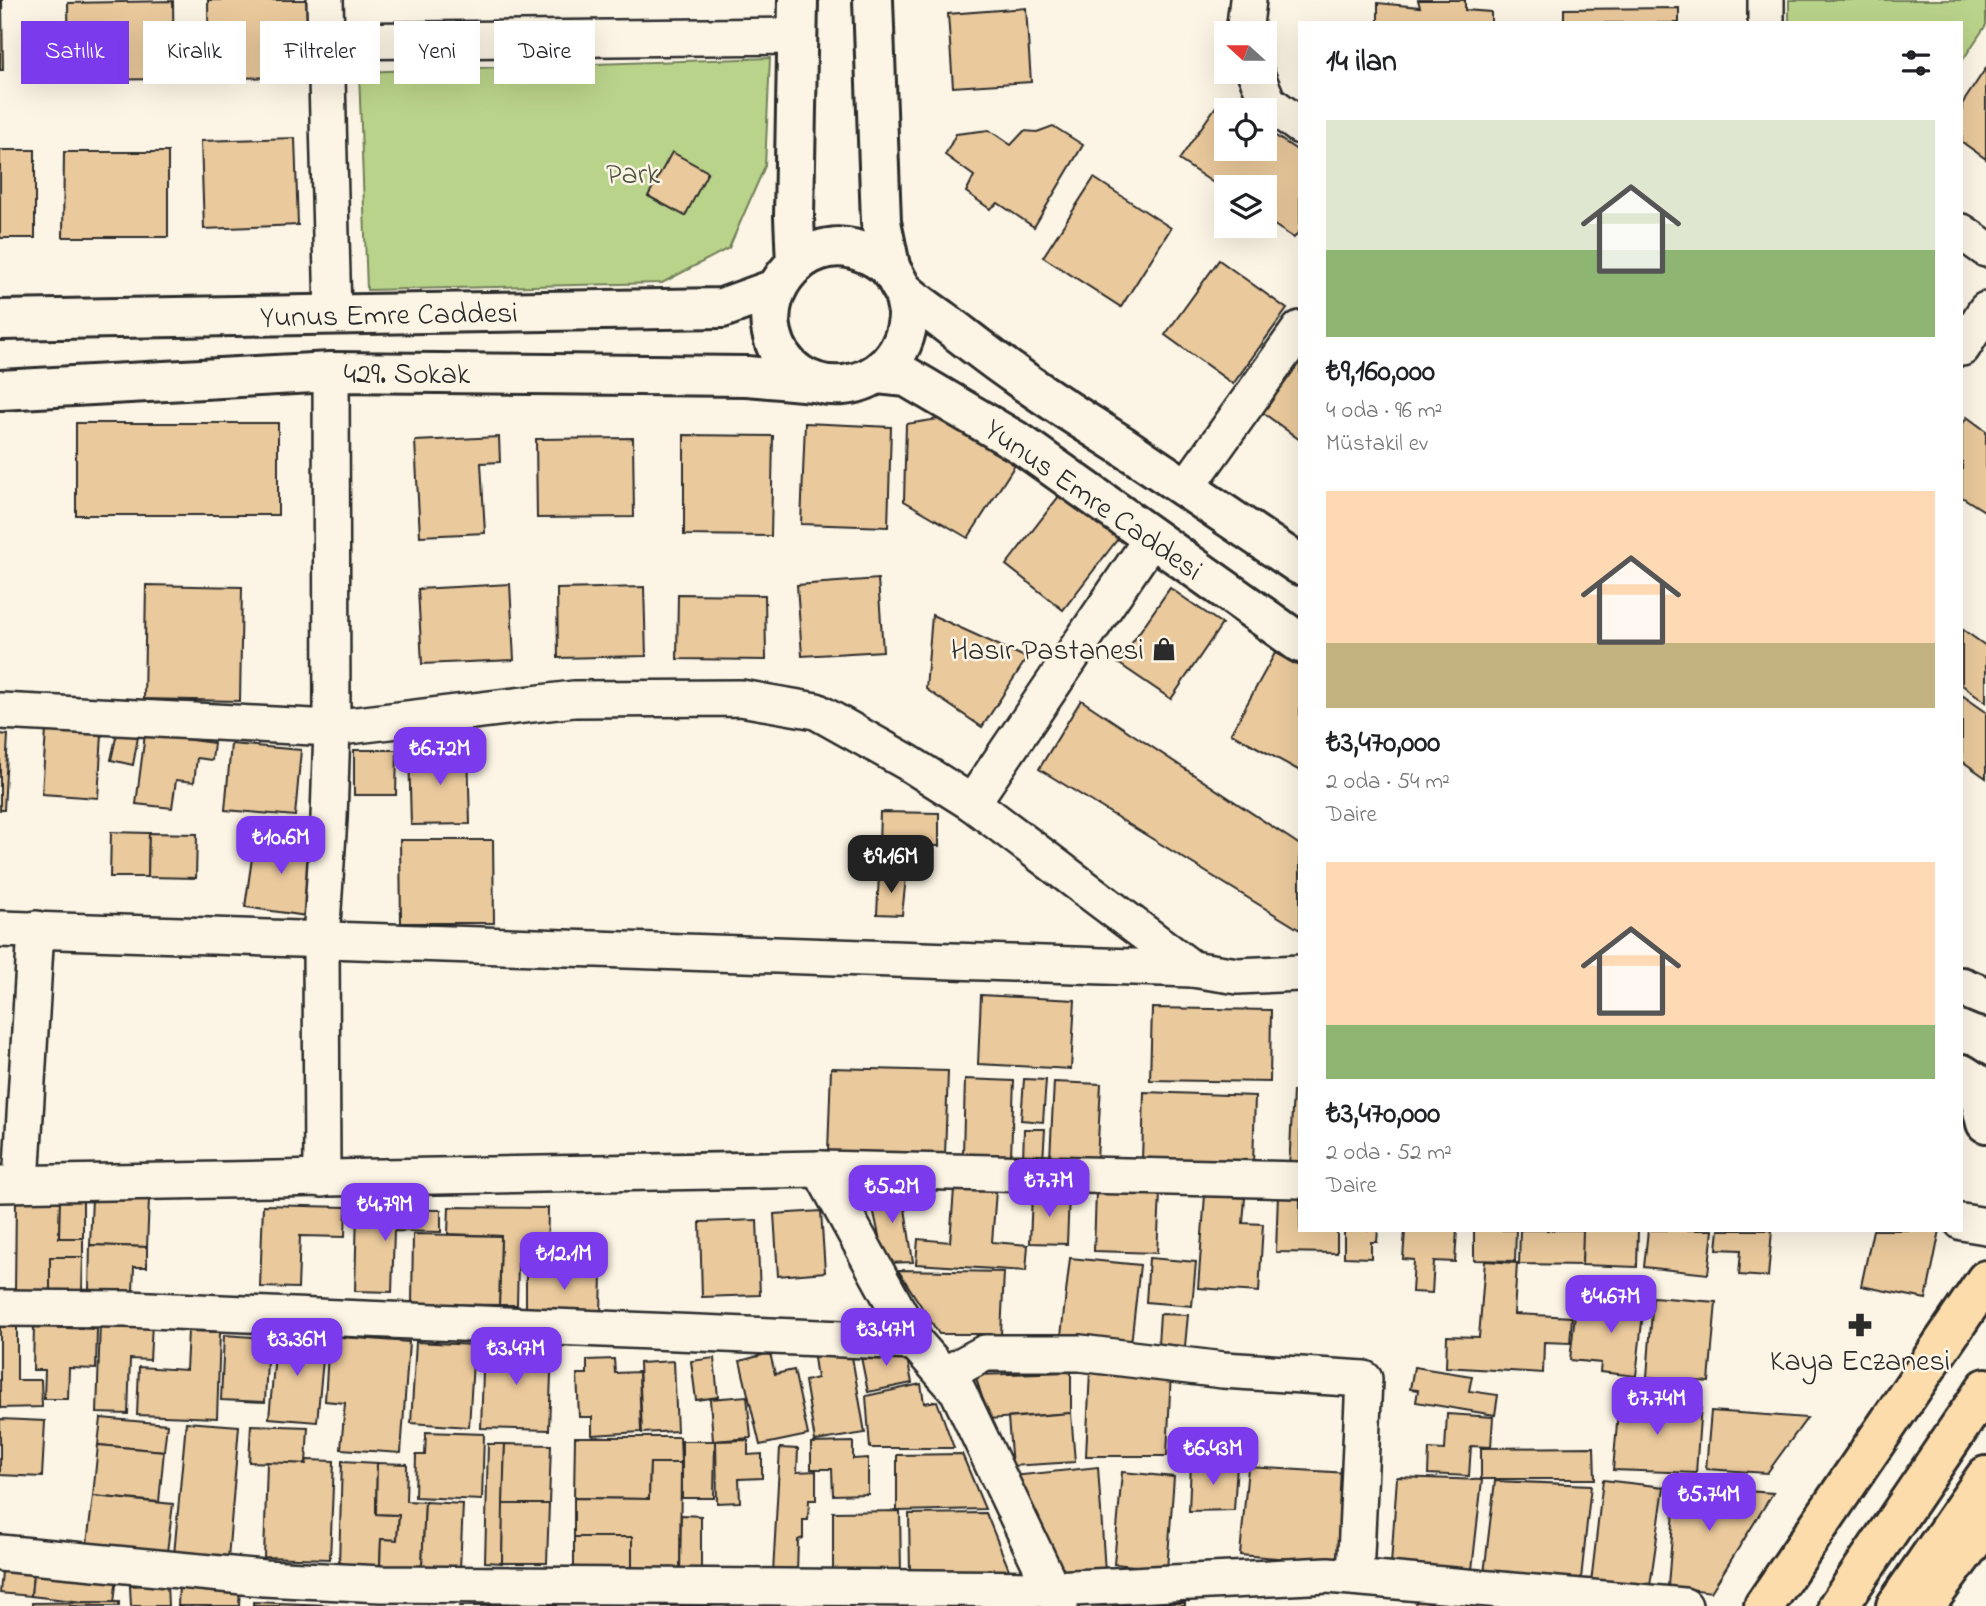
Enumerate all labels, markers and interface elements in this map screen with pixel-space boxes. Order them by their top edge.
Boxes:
chip: Satılık [21,21,129,84]
chip: Kiralık [143,21,246,84]
chip: Filtreler [260,21,380,84]
chip: Yeni [394,21,480,84]
chip: Daire [494,21,595,84]
north arrow [1214,21,1278,84]
map controls [1214,21,1277,238]
text: 14 ilan [1326,41,1397,85]
icon: filters [1897,44,1935,82]
button: locate [1214,98,1277,161]
park label: Park [606,154,661,198]
icon: home [1568,166,1694,292]
button: layers [1214,175,1277,238]
street label: Yunus Emre Caddesi [260,293,518,341]
text: ₺9,160,000 [1326,351,1435,395]
street label: 429. Sokak [344,354,471,398]
text: 4 oda · 96 m² [1326,395,1442,428]
street label: Yunus Emre Caddesi [974,410,1210,593]
text: Müstakil ev [1326,428,1428,461]
icon: home [1568,537,1694,663]
place label: Hasır Pastanesi [951,630,1144,674]
shop icon: Hasır Pastanesi [1150,635,1178,663]
text: ₺3,470,000 [1326,722,1440,766]
pin: ₺6.72M [383,728,497,787]
text: ₺6.72M [409,733,471,766]
text: 2 oda · 54 m² [1326,766,1450,799]
text: Daire [1326,799,1377,832]
pin: ₺10.6M [224,816,338,876]
text: ₺10.6M [252,822,310,855]
pin: ₺9.16M [834,836,948,895]
text: ₺9.16M [864,841,918,874]
icon: home [1568,908,1694,1034]
text: ₺3,470,000 [1326,1093,1440,1137]
text: 2 oda · 52 m² [1326,1137,1452,1170]
pin: ₺7.7M [1000,1160,1098,1219]
text: ₺7.7M [1024,1165,1074,1198]
pin: ₺5.2M [843,1166,941,1225]
text: Daire [1326,1170,1377,1203]
text: ₺5.2M [865,1171,919,1204]
pin: ₺4.79M [328,1184,442,1243]
text: ₺4.79M [357,1189,413,1222]
pin: ₺12.1M [507,1232,621,1292]
text: ₺12.1M [536,1238,592,1271]
pin: ₺4.67M [1554,1276,1668,1335]
text: ₺4.67M [1581,1281,1641,1314]
pin: ₺3.47M [829,1308,943,1368]
pharmacy icon: Kaya Eczanesi [1846,1311,1874,1339]
text: ₺3.47M [857,1314,915,1347]
pin: ₺3.36M [240,1318,354,1378]
text: ₺3.36M [267,1324,327,1357]
pin: ₺3.47M [459,1328,573,1387]
text: ₺3.47M [487,1333,545,1366]
place label: Kaya Eczanesi [1770,1341,1950,1385]
pin: ₺7.74M [1600,1378,1714,1437]
text: ₺7.74M [1628,1383,1686,1416]
pin: ₺6.43M [1156,1428,1270,1487]
text: ₺6.43M [1183,1433,1243,1466]
pin: ₺5.74M [1652,1474,1766,1533]
text: ₺5.74M [1678,1479,1740,1512]

